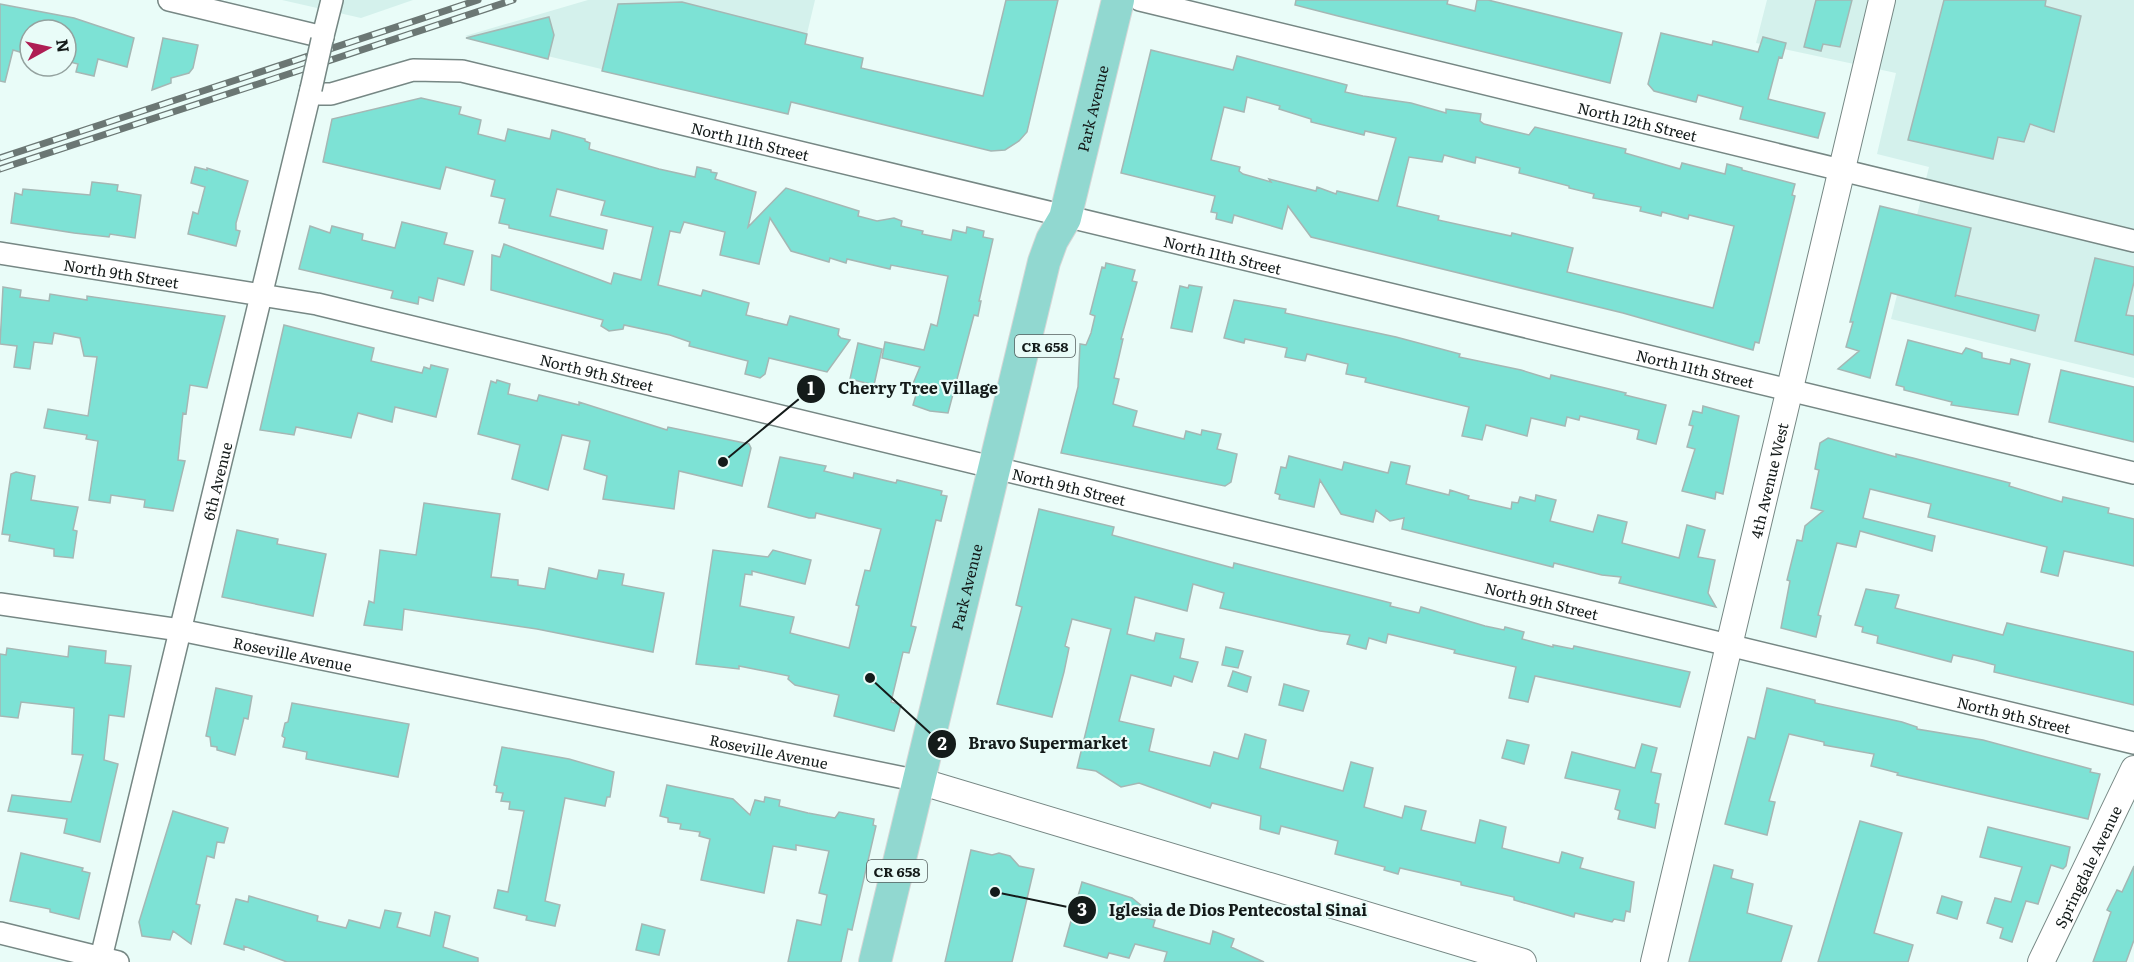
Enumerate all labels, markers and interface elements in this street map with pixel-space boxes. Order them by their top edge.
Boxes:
north arrow [18,18,78,78]
text: N [51,37,77,54]
street label: Park Avenue [1070,62,1113,154]
street label: North 12th Street [1575,95,1700,146]
street label: North 11th Street [689,115,812,166]
street label: North 11th Street [1161,229,1284,279]
street label: North 9th Street [62,252,181,293]
road number: CR 658 [1015,335,1075,357]
street label: North 11th Street [1634,342,1757,393]
street label: North 9th Street [538,347,656,396]
callout: Cherry Tree Village [796,372,1010,406]
text: 1 [807,374,815,401]
text: Cherry Tree Village [838,375,998,399]
street label: 4th Avenue West [1743,420,1793,541]
street label: 6th Avenue [196,439,237,522]
street label: North 9th Street [1010,461,1129,511]
street label: Park Avenue [944,541,987,633]
street label: North 9th Street [1482,575,1601,625]
street label: Roseville Avenue [231,630,354,676]
street label: North 9th Street [1955,689,2073,739]
street label: Roseville Avenue [708,727,831,774]
callout: Bravo Supermarket [927,727,1140,761]
text: 2 [937,729,947,756]
text: Bravo Supermarket [968,730,1128,754]
street label: Springdale Avenue [2048,801,2127,932]
road number: CR 658 [867,860,927,882]
callout: Iglesia de Dios Pentecostal Sinai [1067,893,1379,927]
text: 3 [1077,895,1087,922]
text: Iglesia de Dios Pentecostal Sinai [1109,897,1367,921]

